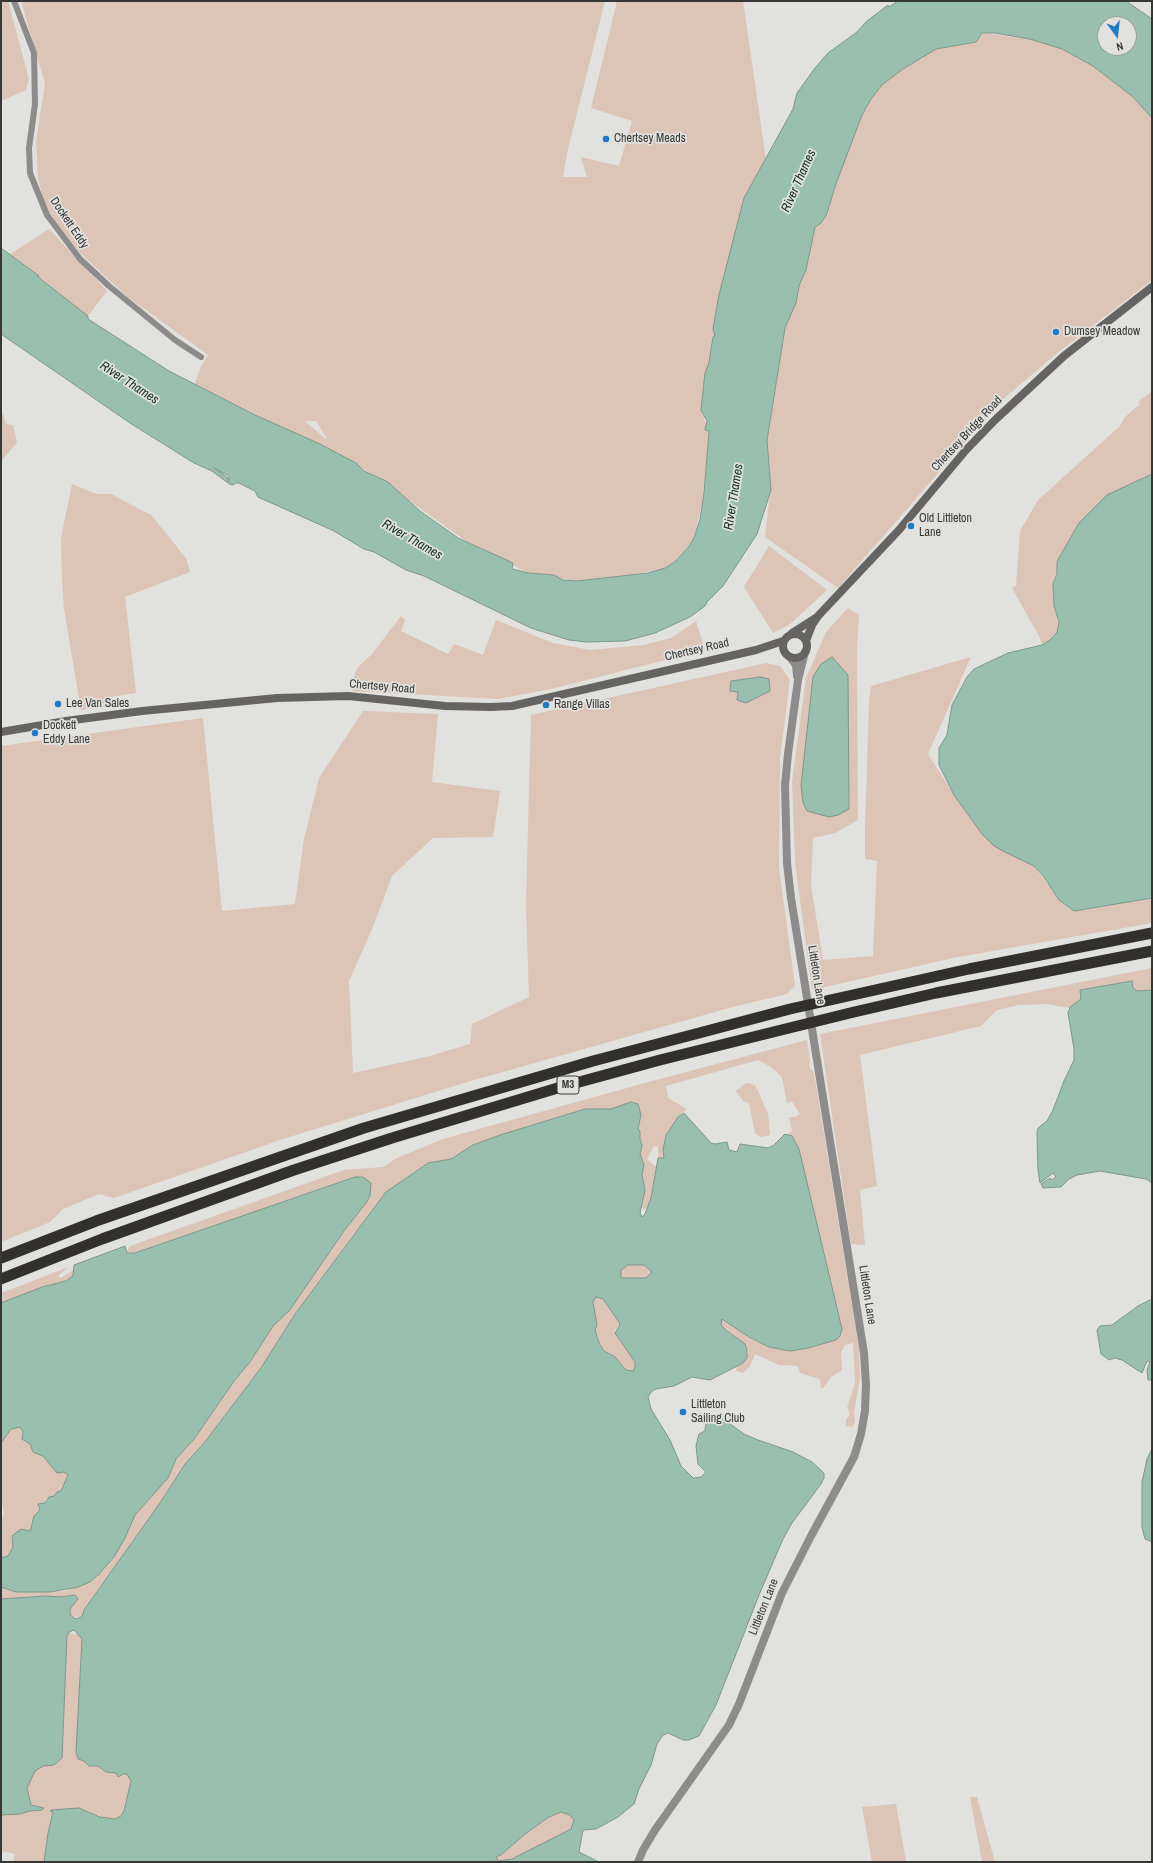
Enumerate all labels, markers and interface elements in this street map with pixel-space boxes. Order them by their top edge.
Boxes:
north arrow [1097,16,1137,56]
text: N [1115,39,1125,54]
place label: Chertsey Meads [614,132,686,146]
marker: Chertsey Meads [601,134,611,144]
water label: River Thames [778,147,820,215]
street label: Dockett Eddy [47,195,91,251]
place label: Dumsey Meadow [1064,325,1140,339]
marker: Dumsey Meadow [1051,327,1061,337]
water label: River Thames [97,358,161,408]
street label: Chertsey Bridge Road [929,393,1005,475]
water label: River Thames [721,463,747,531]
place label: Old Littleton Lane [919,512,972,540]
water label: River Thames [379,517,445,563]
marker: Old Littleton Lane [906,521,916,531]
street label: Chertsey Road [663,636,731,664]
street label: Chertsey Road [349,677,415,697]
place label: Lee Van Sales [66,697,129,711]
place label: Range Villas [554,698,610,712]
marker: Lee Van Sales [53,699,63,709]
marker: Range Villas [541,700,551,710]
place label: Dockett Eddy Lane [43,719,90,747]
marker: Dockett Eddy Lane [30,728,40,738]
street label: Littleton Lane [804,944,828,1006]
road number: M3 [557,1076,579,1094]
street label: Littleton Lane [855,1264,879,1326]
place label: Littleton Sailing Club [691,1398,745,1426]
marker: Littleton Sailing Club [678,1407,688,1417]
street label: Littleton Lane [746,1577,782,1637]

